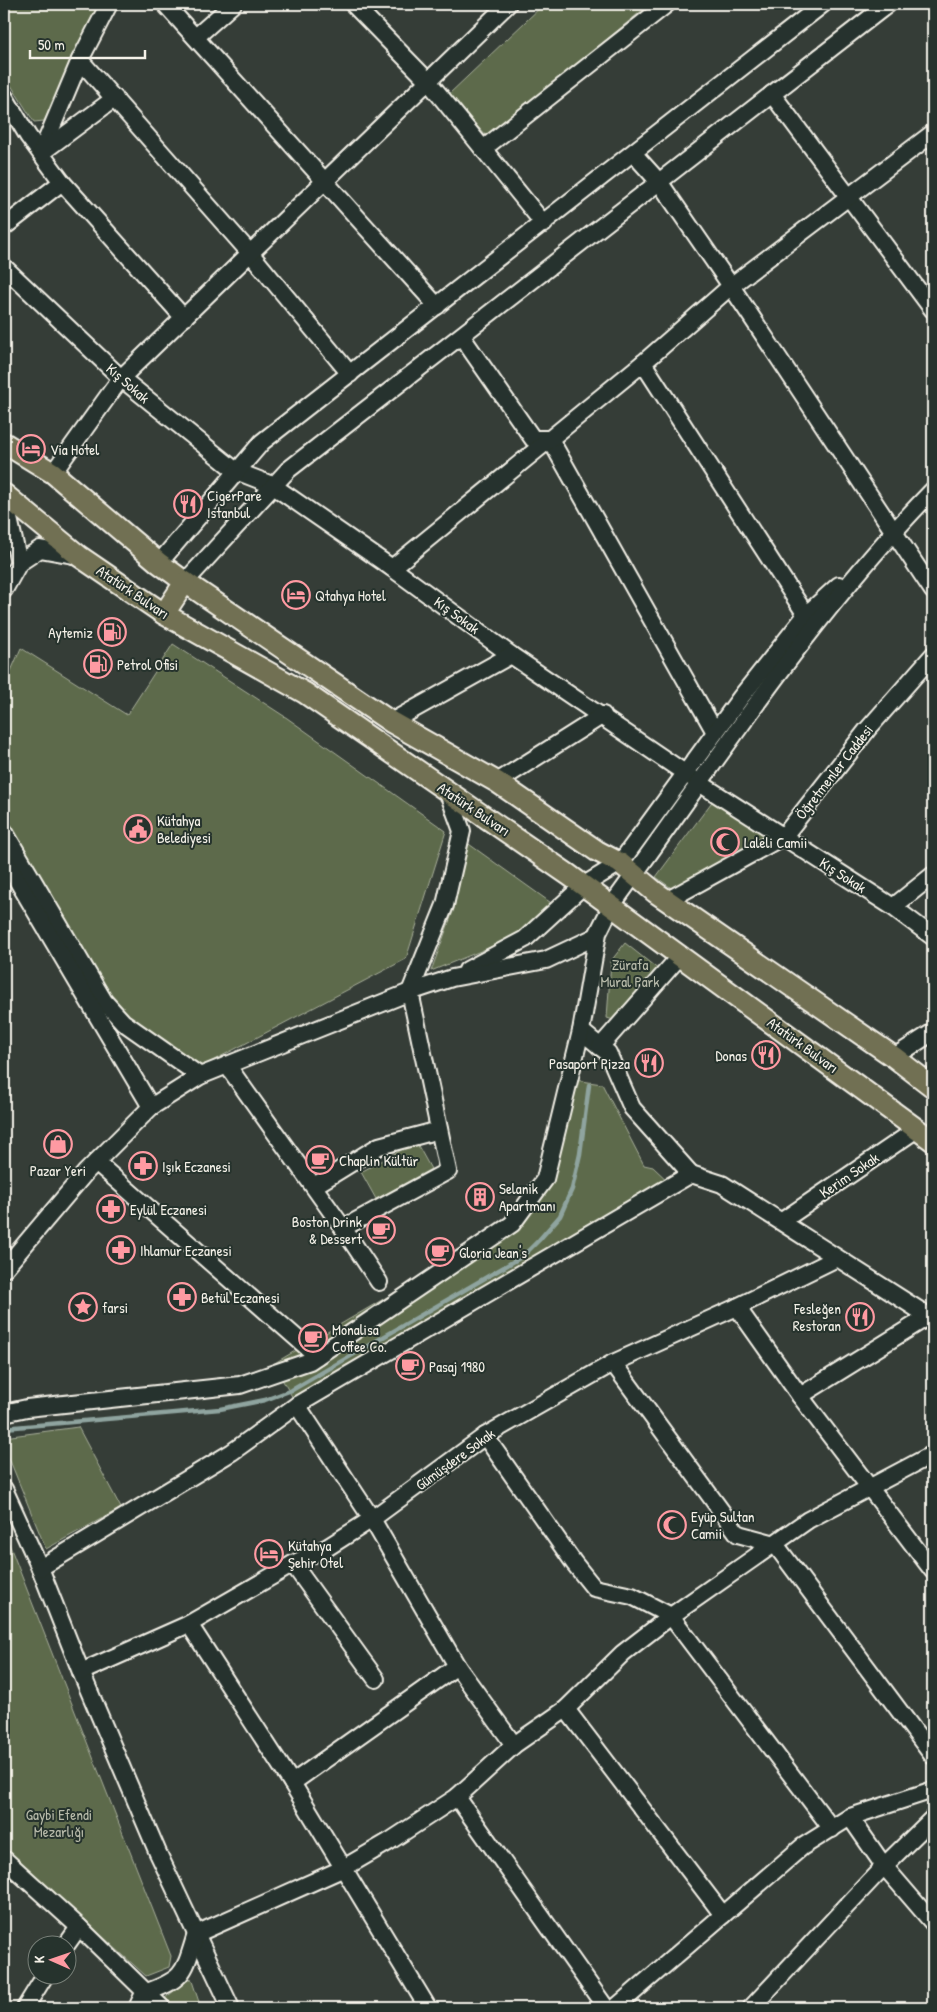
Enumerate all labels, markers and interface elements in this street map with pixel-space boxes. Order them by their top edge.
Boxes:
scale bar [30,28,145,60]
text: 50 m [38,34,65,55]
street label: Kış Sokak [102,358,154,408]
hotel icon: Via Hotel [16,434,46,464]
place label: Via Hotel [50,439,99,460]
place label: CigerPare Istanbul [207,485,262,523]
restaurant icon: CigerPare Istanbul [173,489,203,519]
street label: Atatürk Bulvarı [92,560,174,624]
hotel icon: Qtahya Hotel [281,580,311,610]
place label: Qtahya Hotel [315,585,386,606]
street label: Kış Sokak [430,591,484,639]
fuel station icon: Aytemiz [97,617,127,647]
place label: Aytemiz [48,622,94,643]
fuel station icon: Petrol Ofisi [83,649,113,679]
place label: Petrol Ofisi [117,654,178,675]
street label: Öğretmenler Caddesi [790,720,878,824]
street label: Atatürk Bulvarı [433,777,515,841]
place label: Kütahya Belediyesi [157,810,211,848]
public building icon: Kütahya Belediyesi [123,814,153,844]
mosque icon: Laleli Camii [710,827,740,857]
place label: Laleli Camii [744,832,807,853]
street label: Kış Sokak [816,852,870,898]
park label: Zürafa Mural Park [600,954,660,992]
street label: Atatürk Bulvarı [763,1012,843,1078]
restaurant icon: Donas [751,1040,781,1070]
place label: Donas [715,1045,747,1066]
restaurant icon: Pasaport Pizza [634,1048,664,1078]
place label: Pasaport Pizza [549,1053,630,1074]
shop icon: Pazar Yeri [43,1129,73,1159]
cafe icon: Chaplin Kültür [305,1145,335,1175]
street label: Kerim Sokak [815,1147,883,1203]
place label: Chaplin Kültür [339,1150,418,1171]
pharmacy icon: Işık Eczanesi [128,1151,158,1181]
place label: Işık Eczanesi [162,1156,231,1177]
place label: Pazar Yeri [30,1160,86,1181]
place label: Selanik Apartmanı [499,1178,556,1216]
building icon: Selanik Apartmanı [465,1182,495,1212]
pharmacy icon: Eylül Eczanesi [96,1194,126,1224]
place label: Eylül Eczanesi [130,1199,207,1220]
place label: Boston Drink & Dessert [292,1211,363,1249]
cafe icon: Boston Drink & Dessert [366,1215,396,1245]
pharmacy icon: Ihlamur Eczanesi [106,1235,136,1265]
cafe icon: Gloria Jean's [425,1237,455,1267]
place label: Ihlamur Eczanesi [140,1240,232,1261]
place label: Gloria Jean's [459,1242,527,1263]
pharmacy icon: Betül Eczanesi [167,1282,197,1312]
place label: Betül Eczanesi [201,1287,280,1308]
place icon: farsi [68,1292,98,1322]
place label: farsi [102,1297,128,1318]
place label: Fesleğen Restoran [793,1298,841,1336]
restaurant icon: Fesleğen Restoran [845,1302,875,1332]
place label: Monalisa Coffee Co. [332,1319,387,1357]
cafe icon: Monalisa Coffee Co. [298,1323,328,1353]
cafe icon: Pasaj 1980 [395,1351,425,1381]
place label: Pasaj 1980 [429,1356,485,1377]
street label: Gümüşdere Sokak [411,1423,499,1495]
place label: Eyüp Sultan Camii [691,1506,755,1544]
mosque icon: Eyüp Sultan Camii [657,1510,687,1540]
place label: Kütahya Şehir Otel [288,1535,343,1573]
hotel icon: Kütahya Şehir Otel [254,1539,284,1569]
park label: Gaybi Efendi Mezarlığı [26,1804,92,1842]
north arrow [28,1934,78,1984]
text: K [29,1955,48,1964]

